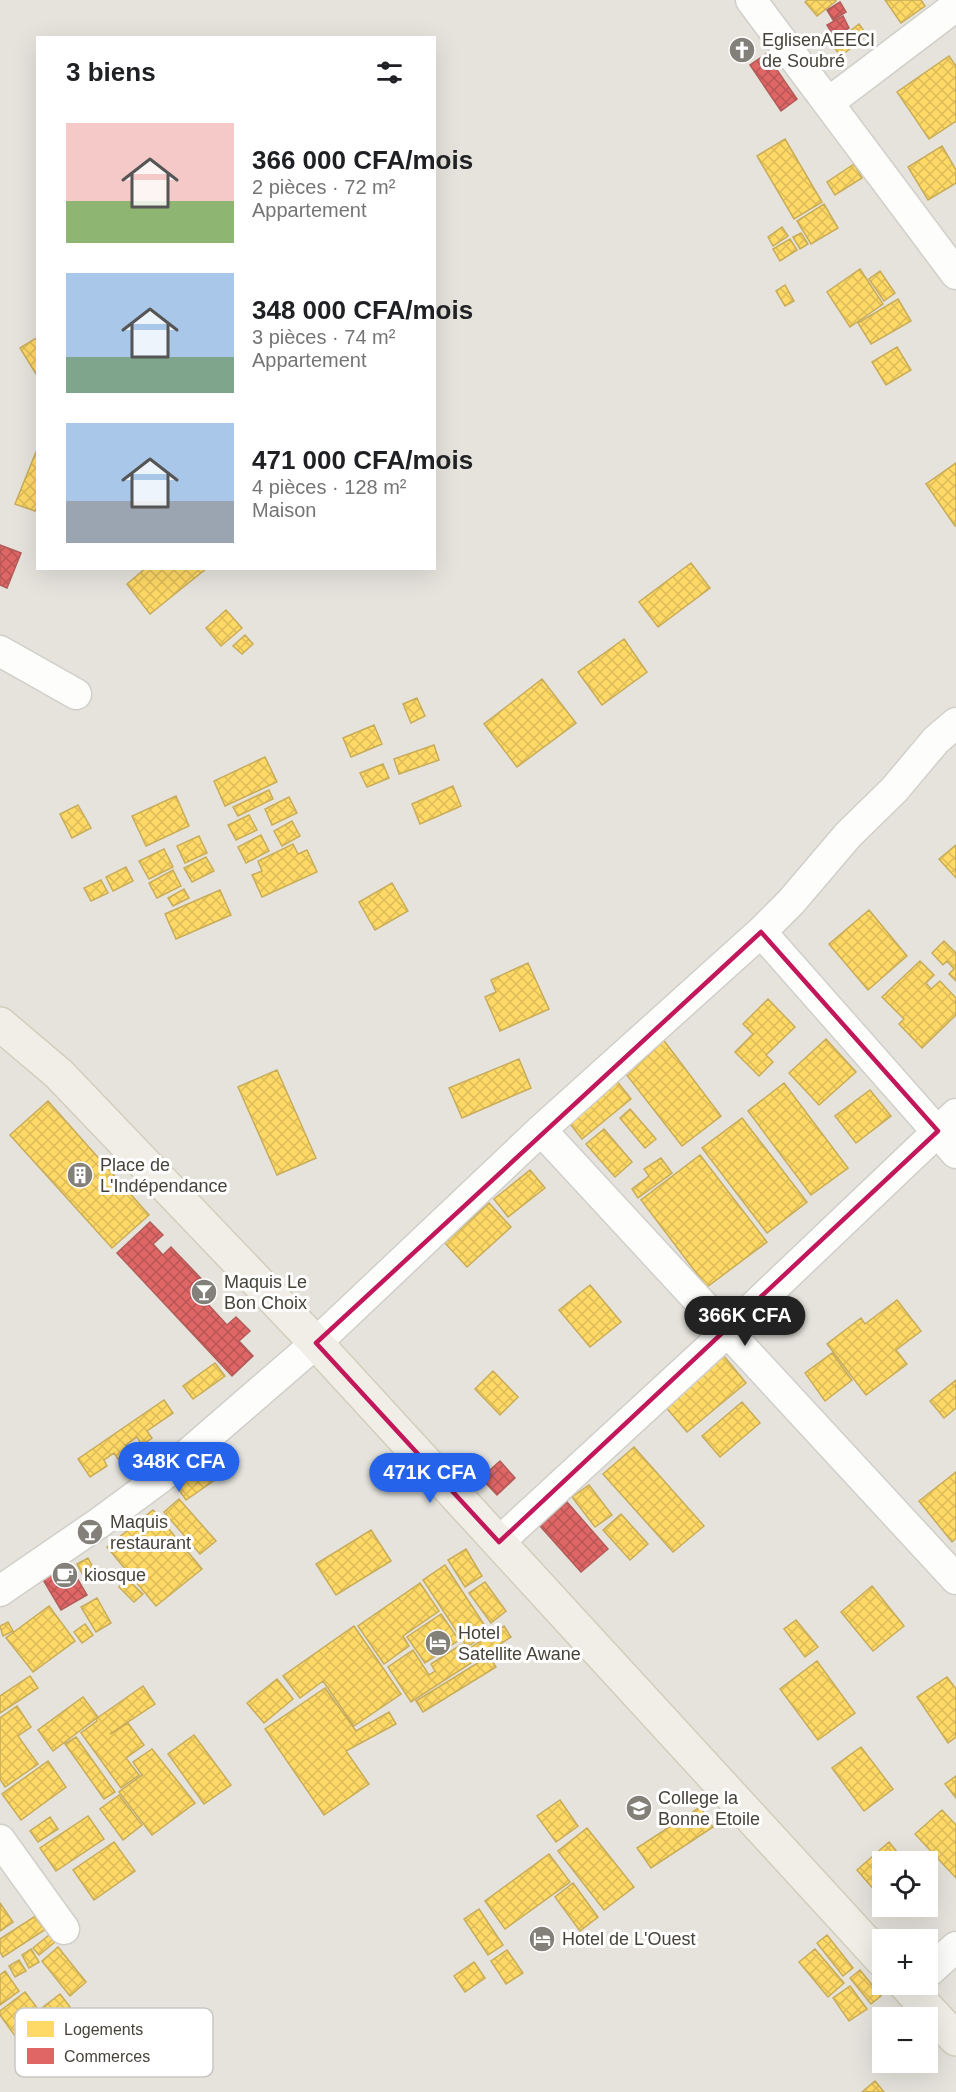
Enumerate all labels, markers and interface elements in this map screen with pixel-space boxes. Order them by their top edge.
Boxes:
place label: EglisenAEECI de Soubré [762,30,875,71]
church icon: EglisenAEECI de Soubré [727,35,757,65]
icon: filters [373,56,406,89]
text: 3 biens [66,57,156,87]
text: 366 000 CFA/mois [252,145,473,175]
icon: home [114,147,186,219]
text: 2 pièces · 72 m² [252,176,395,198]
text: Appartement [252,199,367,221]
text: 348 000 CFA/mois [252,295,473,325]
icon: home [114,297,186,369]
text: 3 pièces · 74 m² [252,326,395,348]
text: Appartement [252,349,367,371]
text: 471 000 CFA/mois [252,445,473,475]
icon: home [114,447,186,519]
text: 4 pièces · 128 m² [252,476,407,498]
text: Maison [252,499,316,521]
place label: Place de L'Indépendance [100,1155,228,1196]
building icon: Place de L'Indépendance [65,1160,95,1190]
place label: Maquis Le Bon Choix [224,1272,307,1313]
bar icon: Maquis Le Bon Choix [189,1277,219,1307]
pin: 366K CFA [683,1296,807,1347]
text: 366K CFA [698,1304,792,1326]
pin: 348K CFA [117,1442,241,1493]
text: 348K CFA [132,1450,226,1472]
pin: 471K CFA [368,1453,492,1504]
text: 471K CFA [383,1461,477,1483]
place label: Maquis restaurant [110,1512,191,1553]
bar icon: Maquis restaurant [75,1517,105,1547]
cafe icon: kiosque [50,1560,80,1590]
place label: kiosque [84,1565,146,1585]
place label: Hotel Satellite Awane [458,1623,581,1664]
hotel icon: Hotel Satellite Awane [423,1628,453,1658]
place label: College la Bonne Etoile [658,1788,760,1829]
school or university icon: College la Bonne Etoile [624,1793,654,1823]
map controls [872,1851,938,2073]
button: locate [872,1851,938,1917]
hotel icon: Hotel de L'Ouest [527,1924,557,1954]
place label: Hotel de L'Ouest [562,1929,696,1949]
button: + [872,1929,938,1995]
button: − [872,2007,938,2073]
legend [15,2008,213,2077]
text: Logements [64,2021,143,2038]
text: Commerces [64,2048,150,2065]

